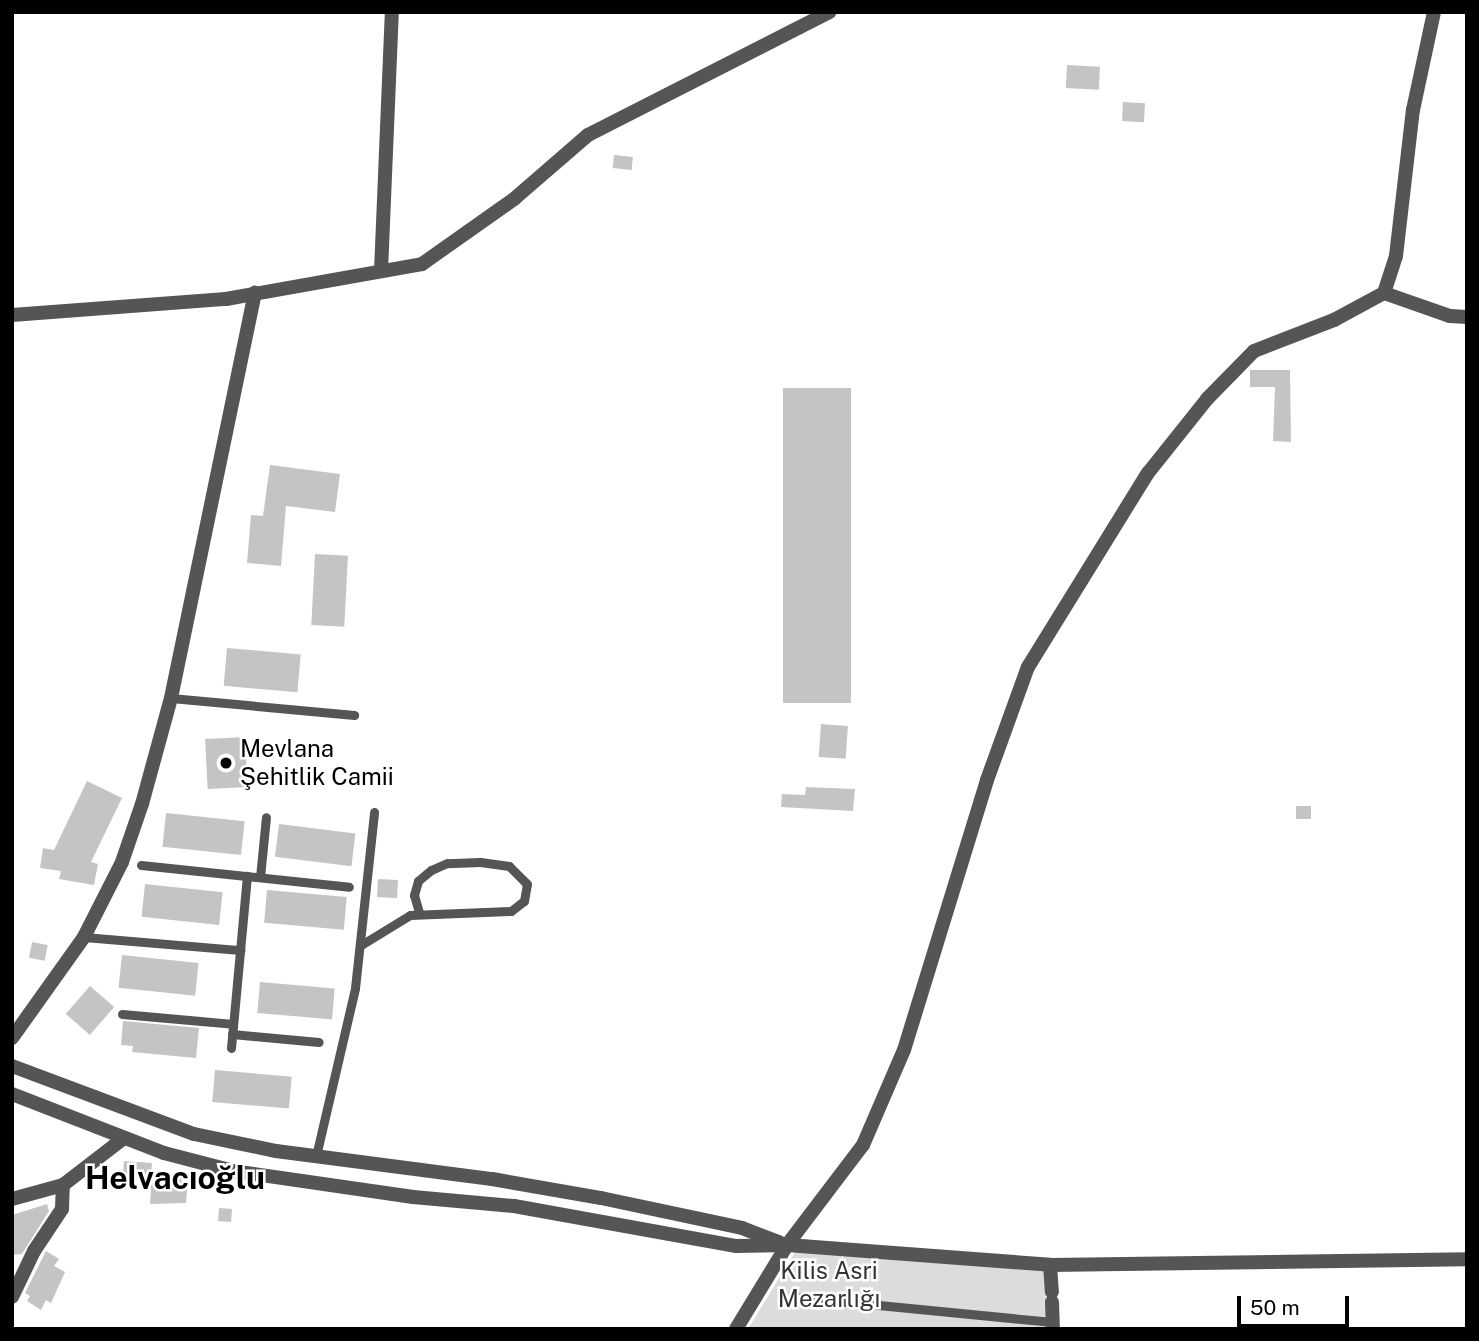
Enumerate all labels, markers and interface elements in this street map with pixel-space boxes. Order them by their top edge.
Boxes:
place label: Mevlana Şehitlik Camii [240,735,394,791]
marker: Mevlana Şehitlik Camii [218,755,234,771]
district label: Helvacıoğlu [85,1159,265,1197]
park label: Kilis Asri Mezarlığı [778,1257,880,1313]
scale bar [1241,1282,1353,1326]
text: 50 m [1250,1295,1300,1320]

